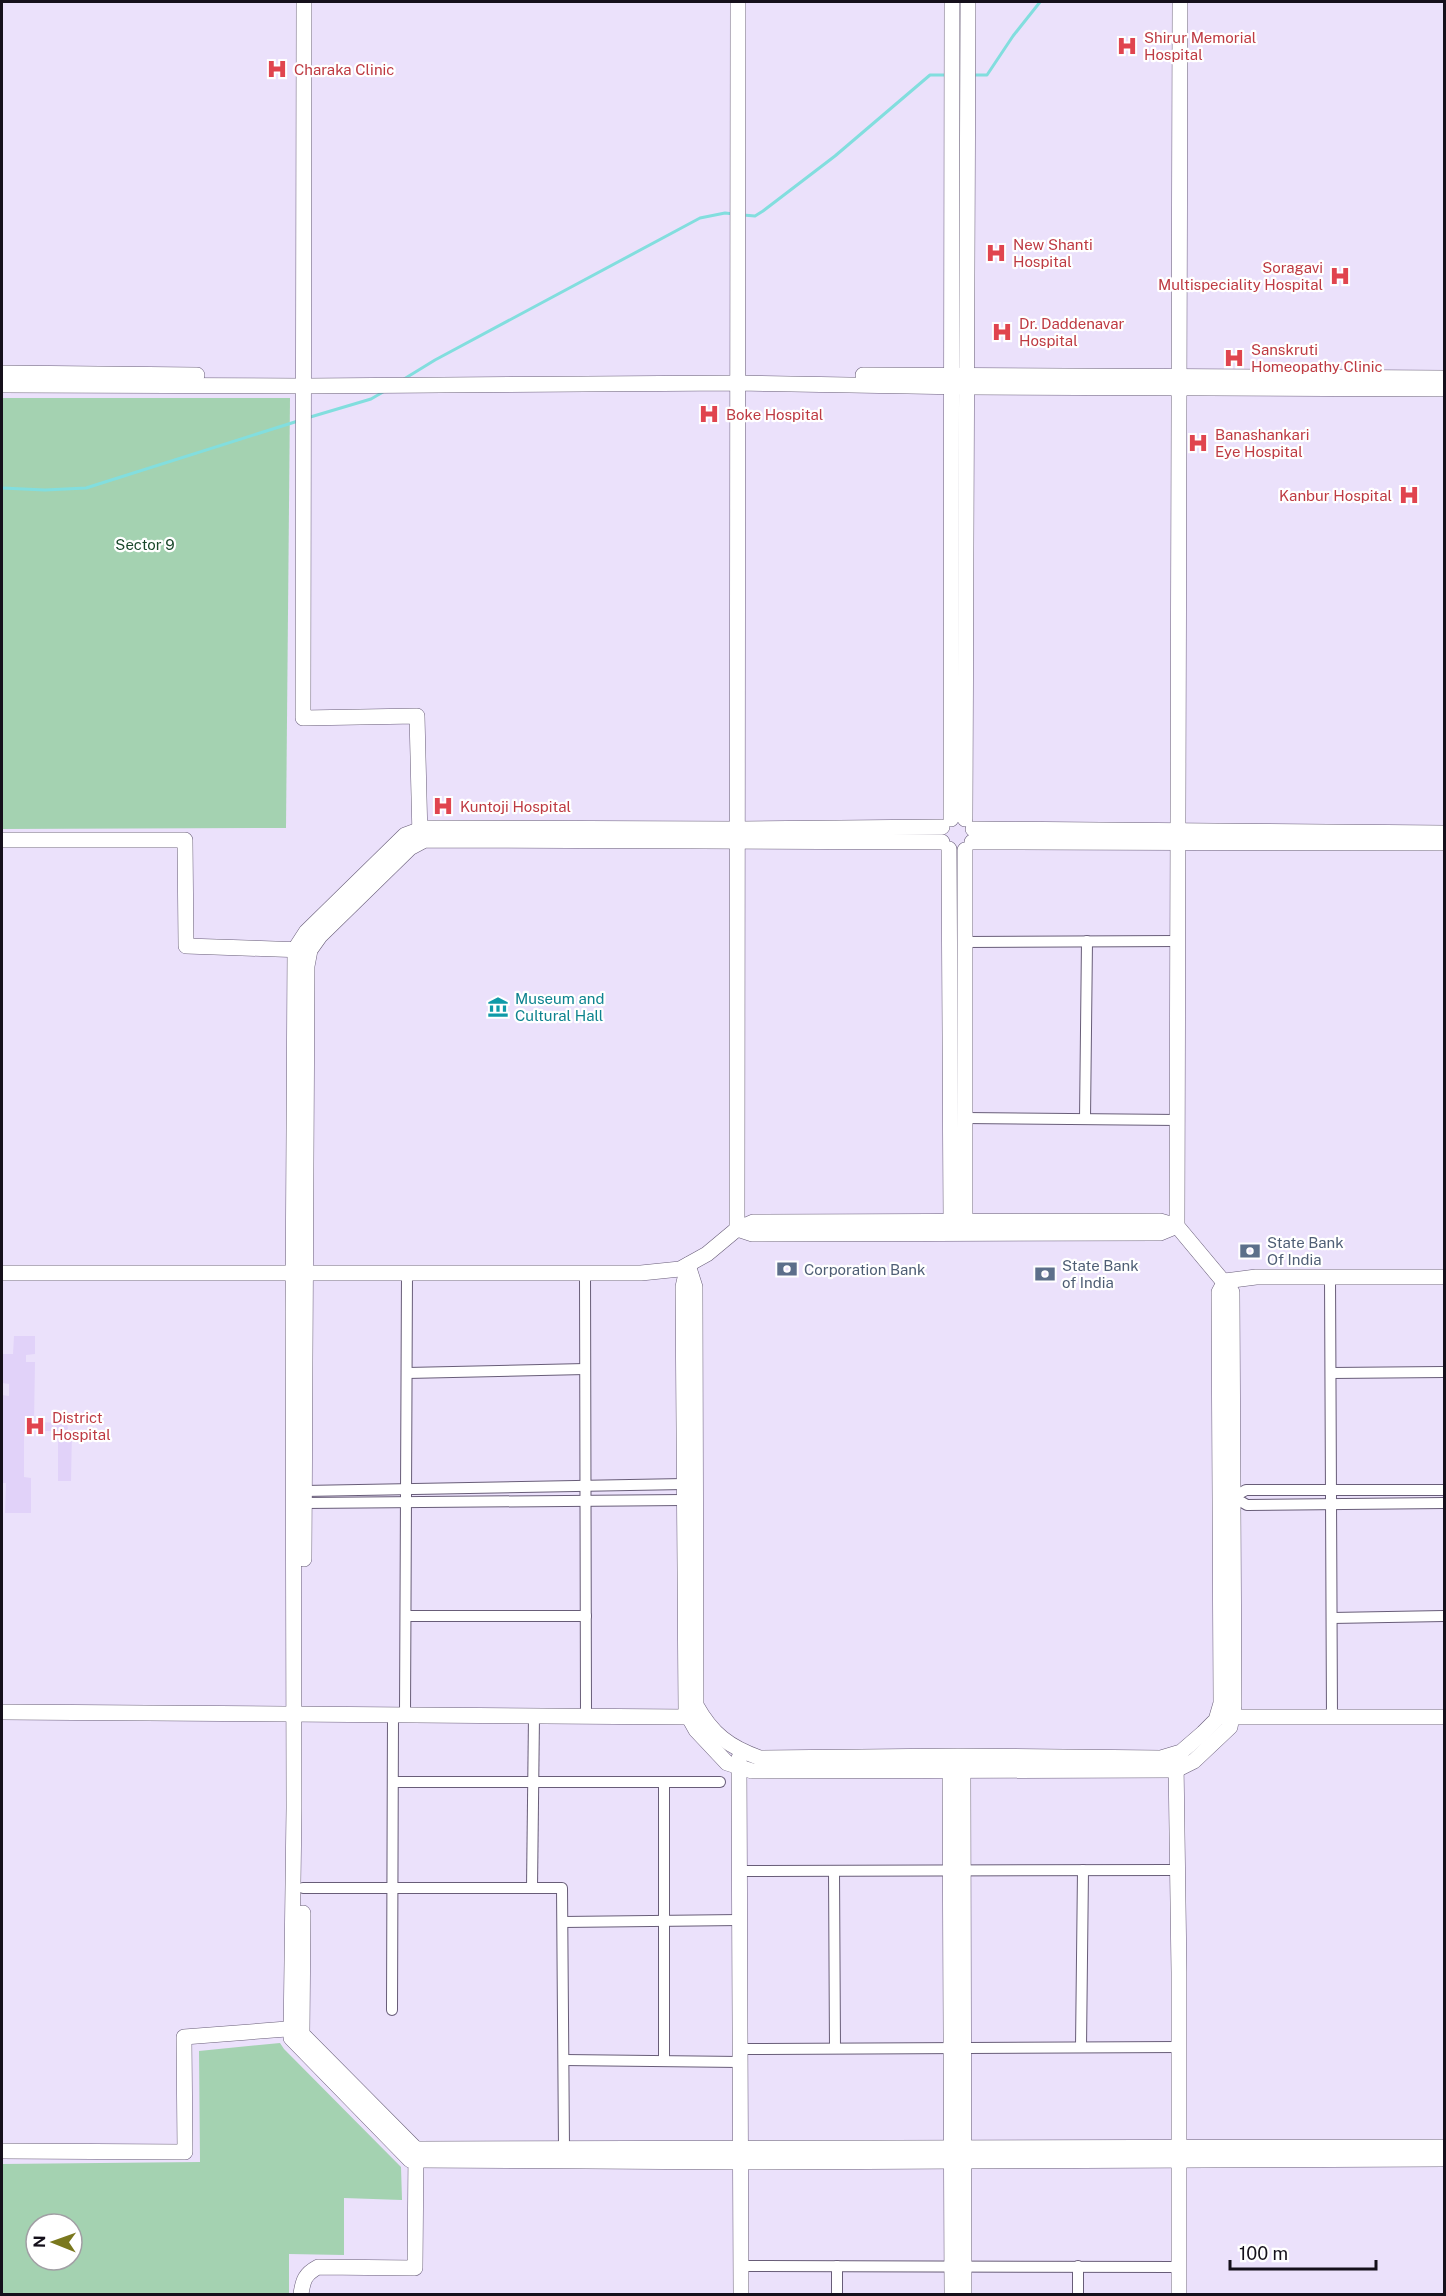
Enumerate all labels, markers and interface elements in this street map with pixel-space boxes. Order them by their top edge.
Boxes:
place label: Shirur Memorial Hospital [1144,29,1256,63]
hospital icon: Shirur Memorial Hospital [1115,34,1139,58]
hospital icon: Charaka Clinic [265,57,289,81]
place label: Charaka Clinic [294,61,394,78]
place label: New Shanti Hospital [1013,236,1093,270]
hospital icon: New Shanti Hospital [984,241,1008,265]
place label: Soragavi Multispeciality Hospital [1158,259,1323,293]
hospital icon: Soragavi Multispeciality Hospital [1328,264,1352,288]
place label: Dr. Daddenavar Hospital [1019,315,1125,349]
hospital icon: Dr. Daddenavar Hospital [990,320,1014,344]
place label: Sanskruti Homeopathy Clinic [1251,341,1383,375]
hospital icon: Sanskruti Homeopathy Clinic [1222,346,1246,370]
hospital icon: Boke Hospital [697,402,721,426]
place label: Boke Hospital [726,406,823,423]
place label: Banashankari Eye Hospital [1215,426,1309,460]
hospital icon: Banashankari Eye Hospital [1186,431,1210,455]
hospital icon: Kanbur Hospital [1397,483,1421,507]
place label: Kanbur Hospital [1279,487,1392,504]
park label: Sector 9 [115,536,175,553]
hospital icon: Kuntoji Hospital [431,794,455,818]
place label: Kuntoji Hospital [460,798,571,815]
place label: Museum and Cultural Hall [515,990,604,1024]
museum icon: Museum and Cultural Hall [486,995,510,1019]
place label: State Bank Of India [1267,1234,1344,1268]
bank icon: State Bank Of India [1238,1239,1262,1263]
bank icon: Corporation Bank [775,1257,799,1281]
place label: State Bank of India [1062,1257,1139,1291]
place label: Corporation Bank [804,1261,925,1278]
bank icon: State Bank of India [1033,1262,1057,1286]
place label: District Hospital [52,1409,111,1443]
hospital icon: District Hospital [23,1414,47,1438]
north arrow [24,2212,84,2272]
scale bar [1230,2233,1376,2271]
text: N [30,2235,49,2248]
text: 100 m [1239,2243,1288,2264]

